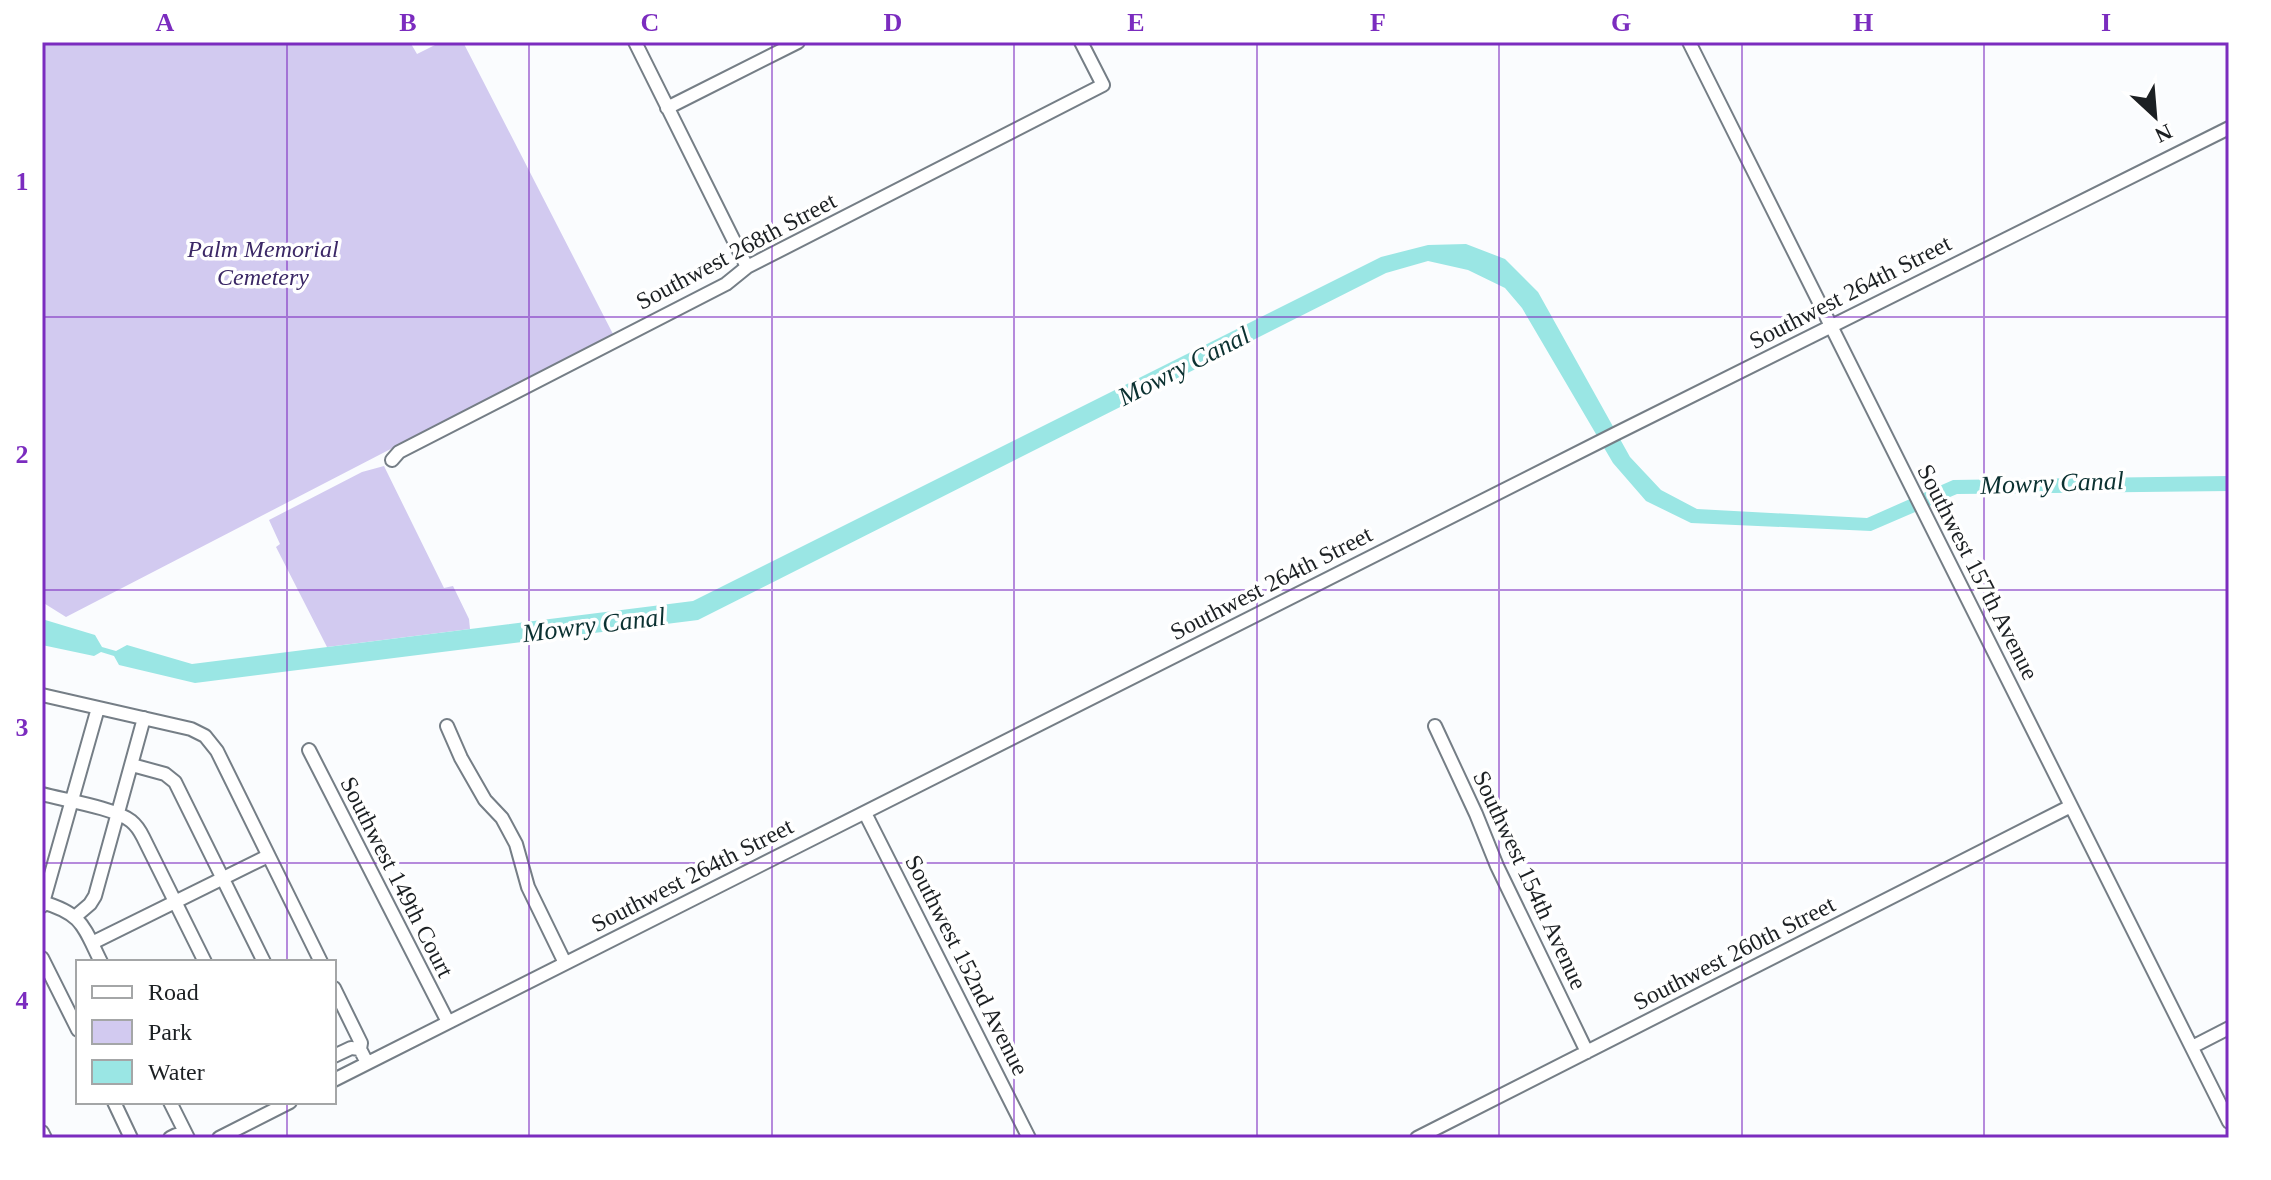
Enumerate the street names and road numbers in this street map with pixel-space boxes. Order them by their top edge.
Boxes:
street label: Southwest 268th Street [632,187,841,315]
street label: Southwest 264th Street [1745,230,1955,354]
street label: Southwest 157th Avenue [1912,460,2044,684]
street label: Southwest 264th Street [1166,521,1376,645]
street label: Southwest 154th Avenue [1468,767,1592,993]
street label: Southwest 149th Court [335,772,459,982]
street label: Southwest 264th Street [587,813,797,937]
street label: Southwest 152nd Avenue [900,851,1034,1079]
street label: Southwest 260th Street [1629,891,1839,1015]

